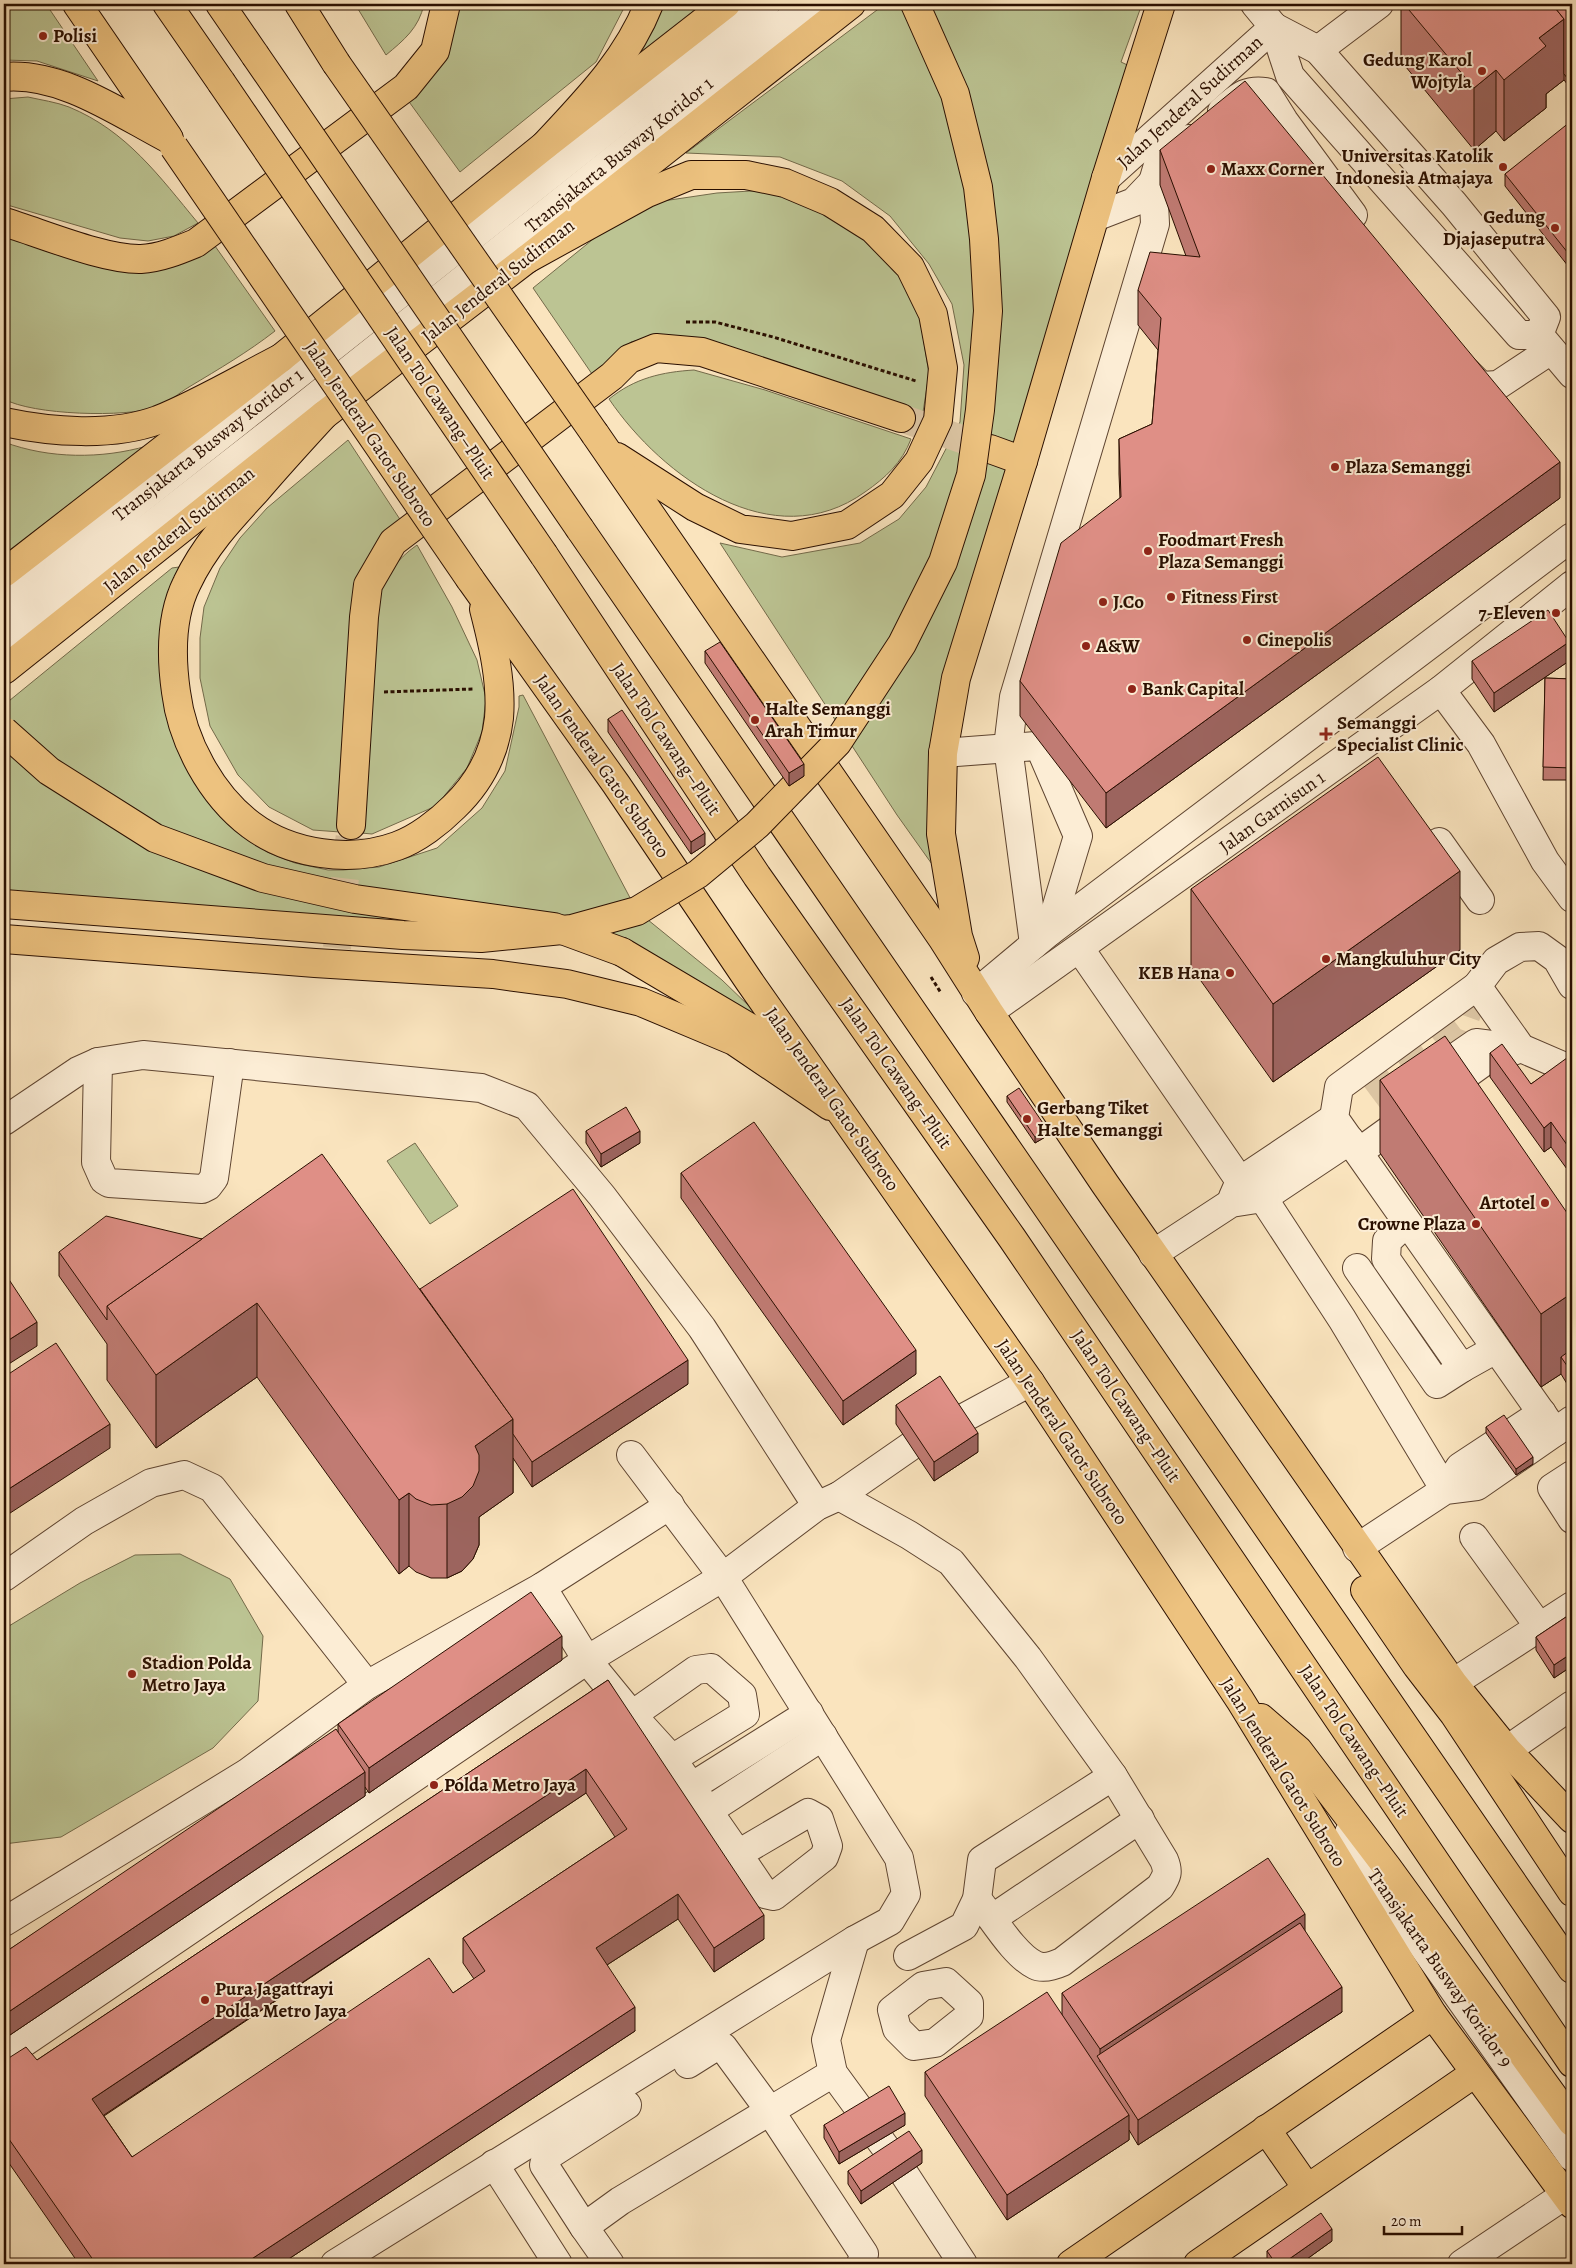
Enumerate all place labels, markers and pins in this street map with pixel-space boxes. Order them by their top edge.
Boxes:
place label: Polisi [53,23,97,49]
marker: Polisi [37,30,49,42]
place label: Gedung Karol Wojtyla [1363,47,1473,95]
marker: Gedung Karol Wojtyla [1476,65,1488,77]
place label: Universitas Katolik Indonesia Atmajaya [1335,143,1494,191]
place label: Maxx Corner [1221,156,1325,182]
marker: Universitas Katolik Indonesia Atmajaya [1497,161,1509,173]
marker: Maxx Corner [1205,163,1217,175]
place label: Gedung Djajaseputra [1443,204,1546,252]
marker: Gedung Djajaseputra [1549,222,1561,234]
place label: Plaza Semanggi [1345,454,1471,480]
marker: Plaza Semanggi [1329,461,1341,473]
place label: Foodmart Fresh Plaza Semanggi [1158,527,1284,575]
marker: Foodmart Fresh Plaza Semanggi [1142,545,1154,557]
place label: Fitness First [1181,584,1279,610]
place label: J.Co [1113,589,1144,615]
marker: Fitness First [1165,591,1177,603]
marker: J.Co [1097,596,1109,608]
place label: 7-Eleven [1478,600,1546,626]
marker: 7-Eleven [1550,607,1562,619]
place label: Cinepolis [1257,627,1332,653]
place label: A&W [1095,633,1141,659]
marker: Cinepolis [1241,634,1253,646]
marker: A&W [1080,640,1092,652]
place label: Bank Capital [1142,676,1244,702]
marker: Bank Capital [1126,683,1138,695]
place label: Halte Semanggi Arah Timur [764,696,891,744]
place label: Semanggi Specialist Clinic [1337,710,1464,758]
marker: Halte Semanggi Arah Timur [749,714,761,726]
marker: Semanggi Specialist Clinic [1319,727,1333,741]
place label: Mangkuluhur City [1336,946,1482,972]
marker: Mangkuluhur City [1320,953,1332,965]
place label: KEB Hana [1138,960,1221,986]
marker: KEB Hana [1224,967,1236,979]
place label: Gerbang Tiket Halte Semanggi [1037,1095,1163,1143]
marker: Gerbang Tiket Halte Semanggi [1021,1113,1033,1125]
place label: Artotel [1479,1190,1535,1216]
marker: Artotel [1539,1197,1551,1209]
place label: Crowne Plaza [1358,1211,1467,1237]
marker: Crowne Plaza [1470,1218,1482,1230]
place label: Stadion Polda Metro Jaya [142,1650,253,1698]
marker: Stadion Polda Metro Jaya [126,1668,138,1680]
place label: Polda Metro Jaya [444,1772,577,1798]
marker: Polda Metro Jaya [428,1779,440,1791]
place label: Pura Jagattrayi Polda Metro Jaya [215,1976,348,2024]
marker: Pura Jagattrayi Polda Metro Jaya [199,1994,211,2006]

